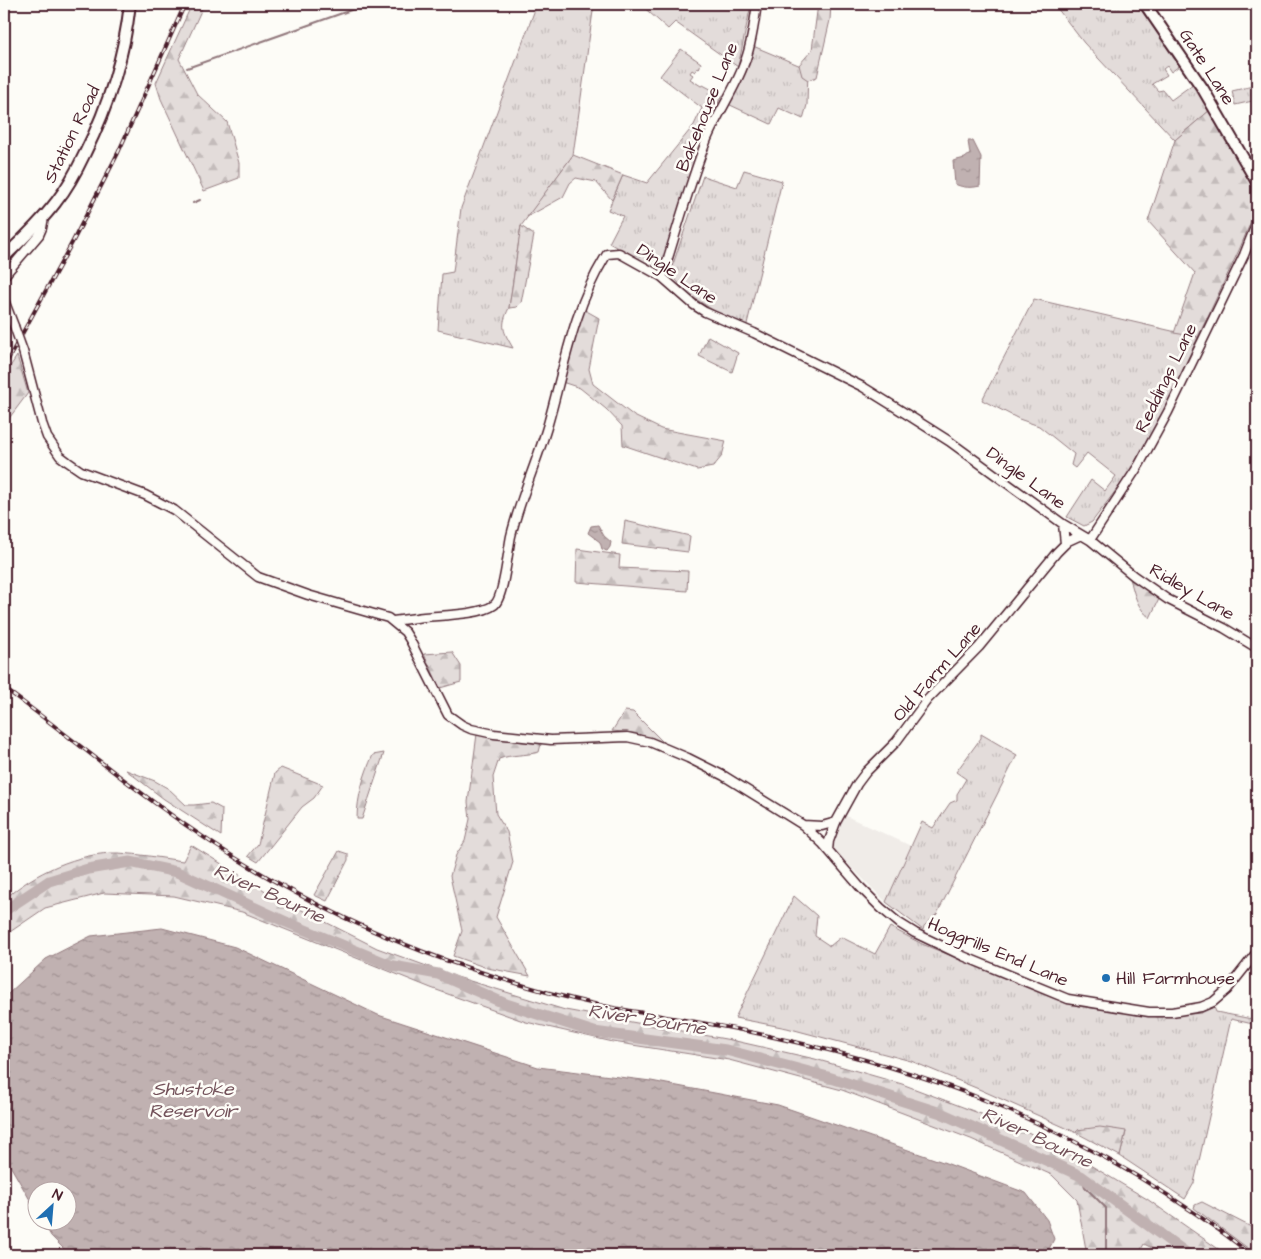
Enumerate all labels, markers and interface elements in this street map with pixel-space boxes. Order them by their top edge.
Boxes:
street label: Gate Lane [1173,24,1241,110]
street label: Bakehouse Lane [670,38,744,175]
street label: Station Road [38,81,106,187]
street label: Dingle Lane [631,238,723,311]
street label: Reddings Lane [1129,319,1204,437]
street label: Dingle Lane [981,441,1071,516]
street label: Ridley Lane [1144,557,1240,628]
street label: Old Farm Lane [887,617,987,727]
water label: River Bourne [209,858,330,931]
street label: Hoggrills End Lane [923,911,1072,994]
place label: Hill Farmhouse [1116,966,1235,991]
marker: Hill Farmhouse [1100,972,1112,984]
water label: River Bourne [586,997,709,1043]
water label: Shustoke Reservoir [149,1076,240,1125]
water label: River Bourne [977,1101,1098,1176]
north arrow [28,1182,78,1232]
text: N [49,1184,66,1206]

